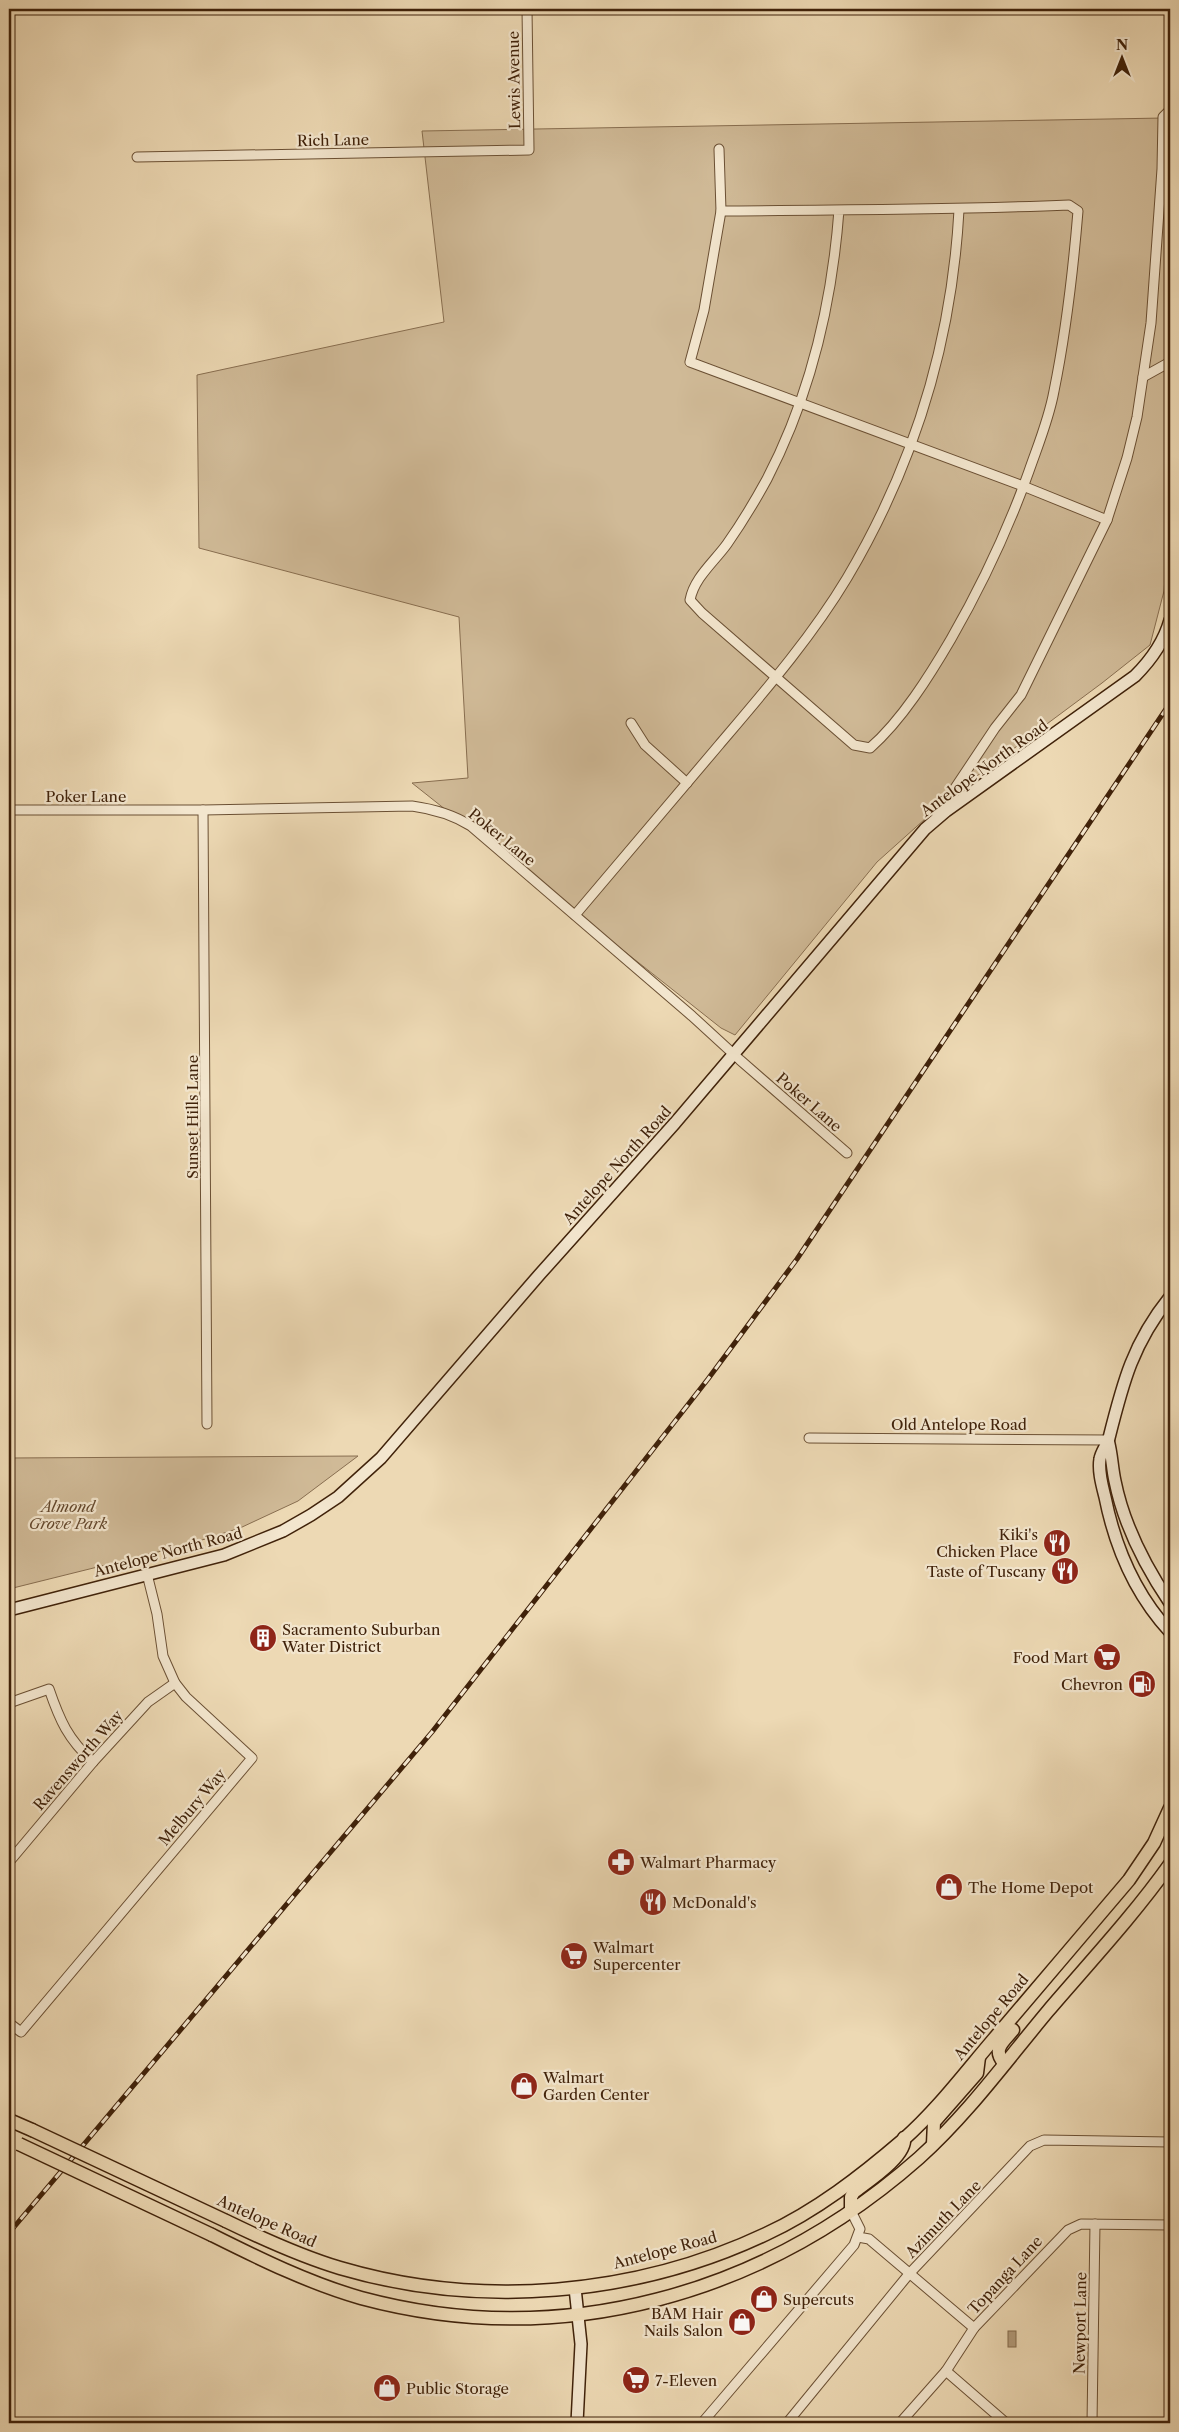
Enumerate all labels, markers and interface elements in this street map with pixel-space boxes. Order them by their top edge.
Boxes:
street label: Lewis Avenue [504,31,524,129]
north arrow [1096,32,1146,82]
text: N [1116,36,1128,54]
street label: Rich Lane [297,130,369,150]
street label: Antelope North Road [916,715,1051,821]
street label: Poker Lane [46,787,126,806]
street label: Poker Lane [465,804,539,870]
street label: Sunset Hills Lane [183,1055,202,1179]
street label: Poker Lane [772,1068,846,1136]
street label: Antelope North Road [558,1102,675,1229]
street label: Old Antelope Road [891,1415,1027,1434]
park label: Almond Grove Park [29,1497,107,1533]
street label: Antelope North Road [91,1523,244,1581]
place label: Kiki's Chicken Place [936,1525,1038,1561]
restaurant icon: Kiki's Chicken Place [1042,1528,1072,1558]
restaurant icon: Taste of Tuscany [1050,1556,1080,1586]
place label: Taste of Tuscany [926,1562,1047,1581]
place label: Sacramento Suburban Water District [281,1620,441,1656]
building icon: Sacramento Suburban Water District [248,1623,278,1653]
supermarket icon: Food Mart [1092,1642,1122,1672]
place label: Food Mart [1013,1648,1089,1667]
fuel station icon: Chevron [1127,1669,1157,1699]
place label: Chevron [1061,1675,1124,1694]
street label: Ravensworth Way [29,1705,127,1814]
street label: Melbury Way [154,1764,230,1849]
pharmacy icon: Walmart Pharmacy [606,1847,636,1877]
place label: Walmart Pharmacy [639,1853,777,1872]
shop icon: The Home Depot [934,1872,964,1902]
place label: The Home Depot [968,1878,1094,1897]
restaurant icon: McDonald's [638,1887,668,1917]
place label: McDonald's [672,1893,757,1912]
place label: Walmart Supercenter [592,1938,681,1974]
supermarket icon: Walmart Supercenter [559,1941,589,1971]
street label: Antelope Road [949,1970,1033,2065]
place label: Walmart Garden Center [542,2068,650,2104]
shop icon: Walmart Garden Center [509,2071,539,2101]
street label: Azimuth Lane [900,2176,985,2263]
street label: Antelope Road [214,2190,320,2251]
street label: Antelope Road [610,2227,719,2273]
street label: Topanga Lane [964,2232,1046,2318]
street label: Newport Lane [1070,2272,1090,2374]
shop icon: Supercuts [749,2284,779,2314]
place label: Supercuts [783,2290,854,2309]
place label: BAM Hair Nails Salon [644,2304,724,2340]
shop icon: BAM Hair Nails Salon [727,2307,757,2337]
supermarket icon: 7-Eleven [621,2365,651,2395]
place label: 7-Eleven [655,2371,718,2390]
shop icon: Public Storage [372,2373,402,2403]
place label: Public Storage [406,2379,509,2398]

